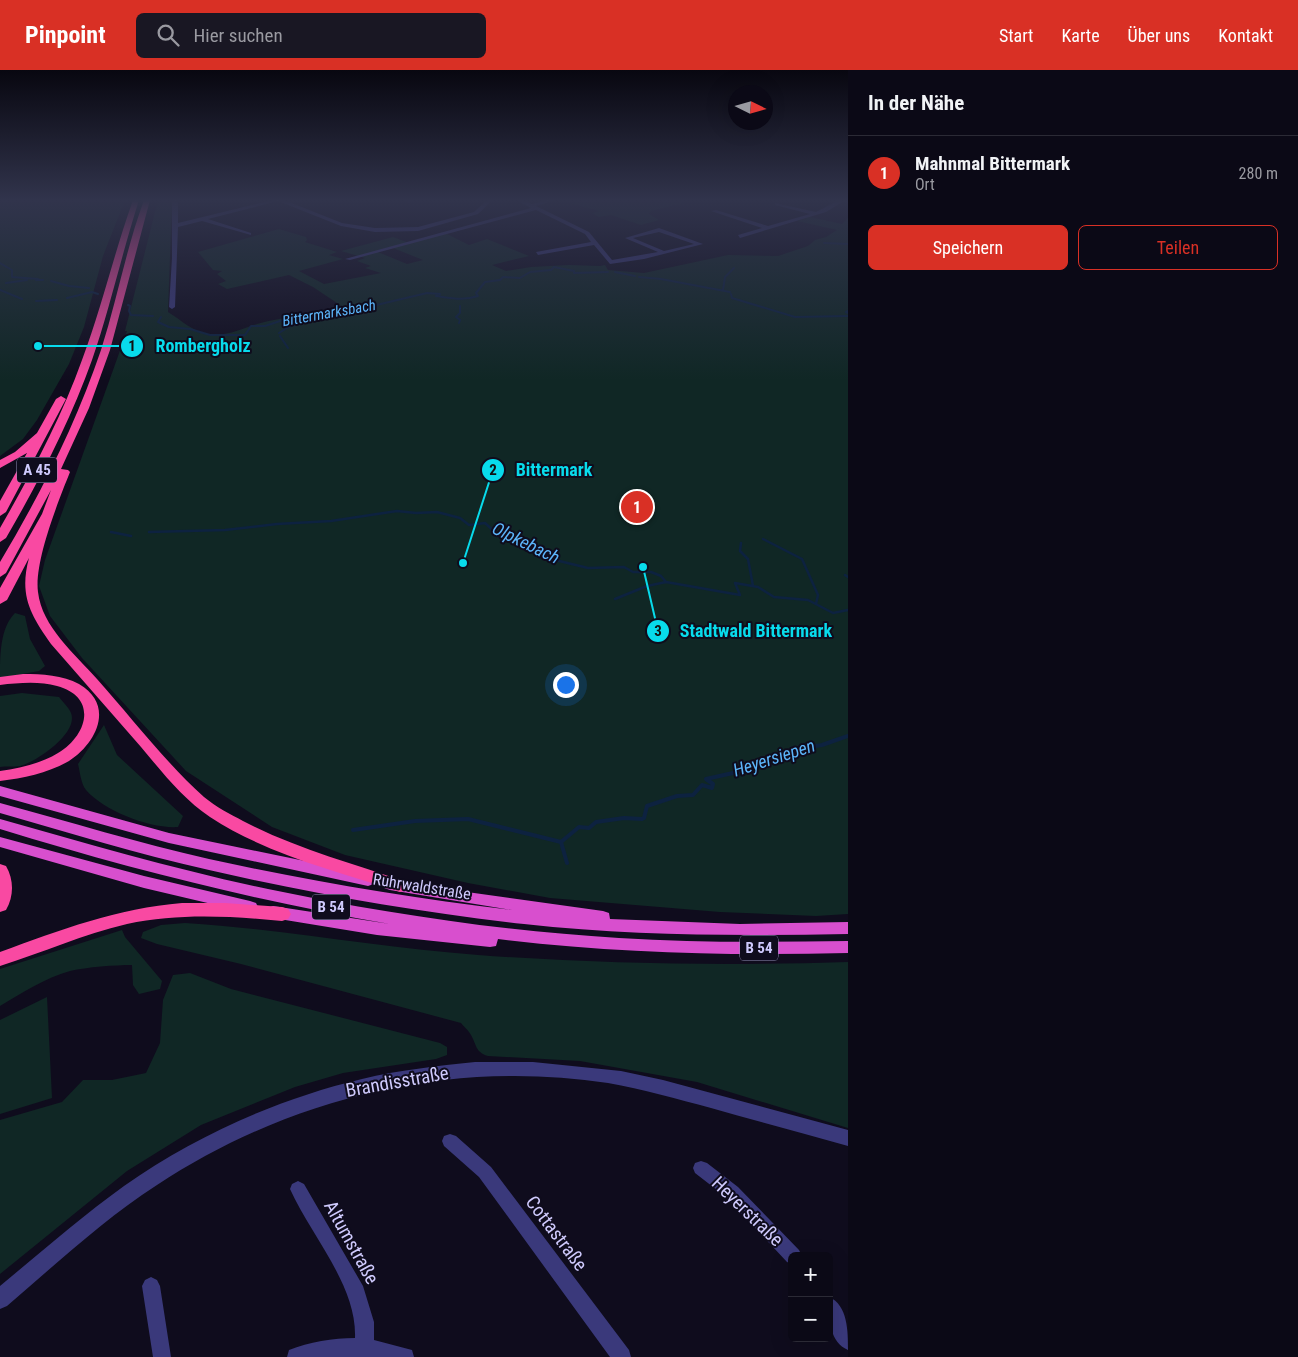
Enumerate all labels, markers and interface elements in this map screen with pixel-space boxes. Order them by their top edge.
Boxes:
search box [136,13,486,58]
text: Pinpoint [25,21,106,49]
icon: search [154,21,182,49]
text: Hier suchen [194,24,283,47]
text: Start [999,25,1033,46]
text: Karte [1061,25,1100,46]
text: Über uns [1128,25,1190,46]
text: Kontakt [1218,25,1273,46]
north arrow [728,85,773,130]
text: In der Nähe [868,91,964,115]
text: Mahnmal Bittermark [915,152,1070,175]
text: 1 [880,164,888,183]
text: 280 m [1239,164,1278,183]
text: Ort [915,175,935,194]
button: Speichern [868,225,1068,270]
button: Teilen [1078,225,1278,270]
water label: Bittermarksbach [281,296,377,330]
callout: Rombergholz [120,330,260,363]
text: Rombergholz [155,335,251,356]
text: 1 [128,337,136,355]
callout: Bittermark [481,453,602,486]
road number: A 45 [17,458,57,482]
text: Bittermark [516,459,593,480]
text: 2 [489,461,497,479]
pin: 1 [621,488,653,526]
water label: Olpkebach [489,517,563,568]
callout: Stadtwald Bittermark [645,614,842,647]
text: Stadtwald Bittermark [680,620,833,641]
text: 3 [654,622,662,640]
your location [553,672,579,698]
water label: Heyersiepen [730,734,817,781]
street label: Ruhrwaldstraße [372,869,472,904]
road number: B 54 [312,894,350,920]
road number: B 54 [740,936,778,960]
street label: Brandisstraße [344,1061,450,1102]
street label: Heyerstraße [707,1172,788,1251]
street label: Cottastraße [521,1191,592,1276]
street label: Altumstraße [319,1196,384,1288]
map controls [788,1252,833,1342]
button: + [788,1252,833,1297]
button: − [788,1297,833,1342]

